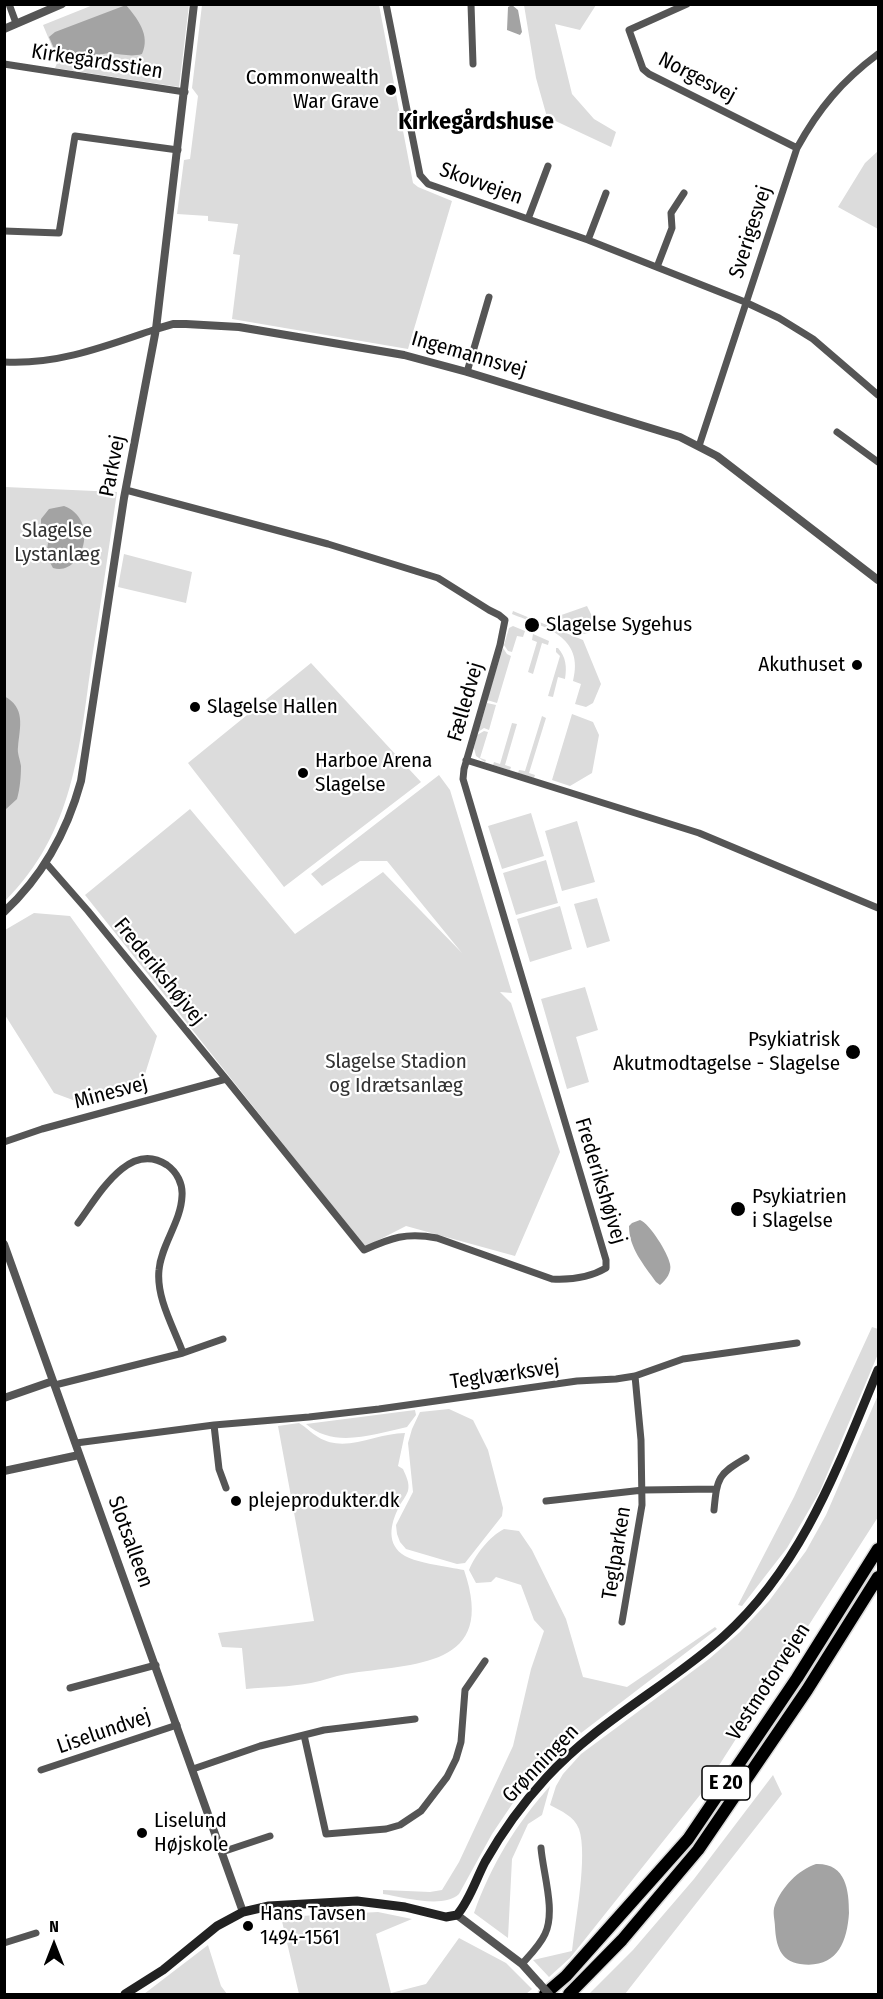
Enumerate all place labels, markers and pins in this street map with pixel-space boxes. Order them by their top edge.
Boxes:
place label: Commonwealth War Grave [246,65,379,115]
marker: Commonwealth War Grave [384,83,398,97]
place label: Slagelse Sygehus [546,612,692,638]
marker: Slagelse Sygehus [523,616,541,634]
place label: Akuthuset [758,652,845,678]
marker: Akuthuset [850,658,864,672]
place label: Slagelse Hallen [207,694,338,720]
marker: Slagelse Hallen [188,700,202,714]
place label: Harboe Arena Slagelse [315,748,432,798]
marker: Harboe Arena Slagelse [296,766,310,780]
place label: Psykiatrisk Akutmodtagelse - Slagelse [613,1027,840,1077]
marker: Psykiatrisk Akutmodtagelse - Slagelse [844,1043,862,1061]
place label: Psykiatrien i Slagelse [752,1184,847,1234]
marker: Psykiatrien i Slagelse [729,1200,747,1218]
place label: plejeprodukter.dk [248,1488,399,1514]
marker: plejeprodukter.dk [229,1494,243,1508]
place label: Liselund Højskole [154,1808,228,1858]
marker: Liselund Højskole [135,1826,149,1840]
place label: Hans Tavsen 1494-1561 [260,1901,366,1951]
marker: Hans Tavsen 1494-1561 [241,1919,255,1933]

